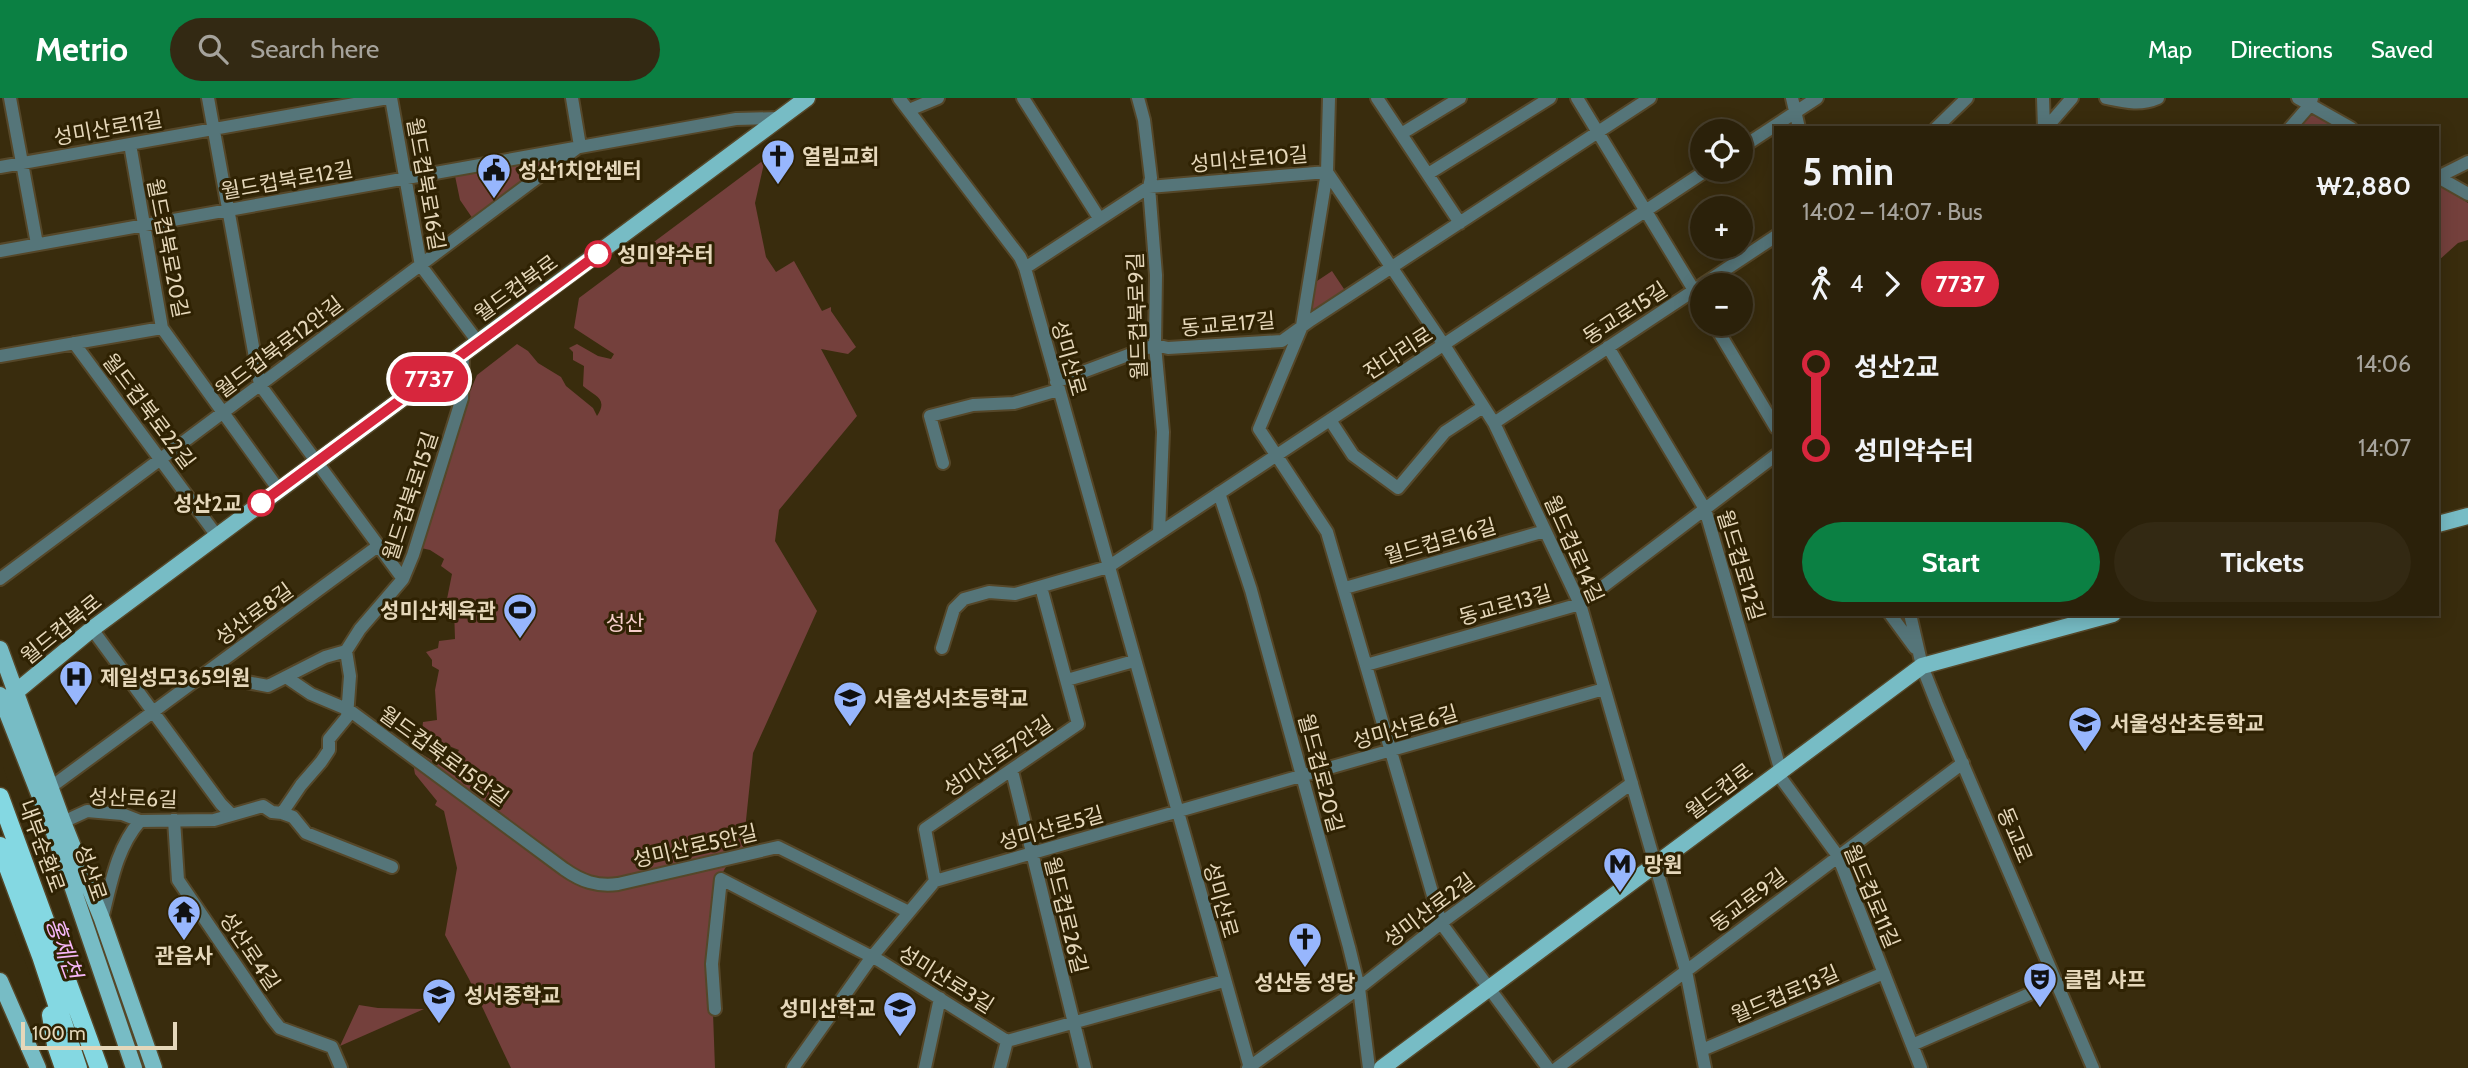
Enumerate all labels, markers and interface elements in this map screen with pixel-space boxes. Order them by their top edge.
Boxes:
search box [170,18,660,81]
text: Metrio [35,29,128,69]
icon: search [194,30,232,68]
text: Search here [250,33,379,65]
text: Map [2148,35,2192,64]
text: Directions [2230,35,2333,64]
text: Saved [2371,35,2433,64]
street label: 성미산로11길 [52,106,164,150]
street label: 월드컵북로16길 [402,116,450,252]
map controls [1690,119,1753,336]
button: locate [1690,119,1753,182]
church icon: 열림교회 [759,137,797,186]
street label: 성미산로10길 [1189,141,1309,177]
place label: 열림교회 [802,144,879,169]
text: 5 min [1802,148,1894,195]
public building icon: 성산1치안센터 [475,151,513,200]
street label: 월드컵북로12길 [219,156,355,204]
place label: 성산1치안센터 [518,158,642,183]
text: ₩2,880 [2316,170,2411,202]
street label: 월드컵북로20길 [142,176,194,320]
button: + [1690,196,1753,259]
text: 14:02 – 14:07 · Bus [1802,198,1983,226]
marker: 성미약수터 [585,241,611,267]
place label: 성미약수터 [617,242,714,267]
street label: 월드컵북로 [470,249,562,327]
street label: 월드컵북로9길 [1122,252,1152,380]
icon: walk [1802,265,1840,303]
icon: forward [1873,265,1911,303]
text: 7737 [1935,269,1985,298]
text: 4 [1850,270,1863,298]
button: − [1690,273,1753,336]
street label: 동교로15길 [1578,277,1672,349]
street label: 월드컵북로12안길 [210,291,348,403]
street label: 동교로17길 [1180,307,1276,341]
street label: 성미산로 [1046,317,1092,399]
street label: 잔다리로 [1359,321,1437,385]
street label: 월드컵북로22길 [98,348,200,474]
text: 14:06 [2356,350,2411,378]
text: 성산2교 [1854,351,1940,383]
line badge: 7737 [380,356,478,402]
text: 7737 [404,364,454,393]
street label: 월드컵북로15길 [377,428,443,564]
text: 14:07 [2358,434,2411,462]
text: 성미약수터 [1854,435,1974,467]
marker: 성산2교 [248,490,274,516]
place label: 성산2교 [173,491,242,516]
street label: 월드컵로14길 [1539,491,1609,607]
street label: 월드컵로12길 [1712,507,1770,623]
street label: 월드컵로16길 [1381,513,1499,569]
button: Start [1802,522,2100,602]
button: Tickets [2114,522,2411,602]
street label: 성산로8길 [210,577,298,651]
street label: 동교로13길 [1456,580,1554,630]
street label: 월드컵북로 [16,589,106,669]
sports icon: 성미산체육관 [501,591,539,640]
place label: 성미산체육관 [380,598,496,623]
park label: 성산 [606,610,644,635]
hospital icon: 제일성모365의원 [57,658,95,707]
place label: 제일성모365의원 [100,665,250,690]
school or university icon: 서울성서초등학교 [831,679,869,728]
place label: 서울성서초등학교 [874,686,1029,711]
street label: 성미산로6길 [1349,700,1461,754]
street label: 월드컵북로15안길 [375,701,513,811]
school or university icon: 서울성산초등학교 [2066,704,2104,753]
street label: 성미산로7안길 [939,710,1057,802]
street label: 월드컵로20길 [1293,711,1349,835]
place label: 서울성산초등학교 [2110,711,2265,736]
street label: 월드컵로 [1681,758,1757,824]
street label: 성산로6길 [88,784,178,812]
street label: 내부순환로 [14,796,70,896]
street label: 성미산로5길 [996,801,1106,855]
street label: 동교로 [1992,803,2038,867]
street label: 성미산로5안길 [630,820,760,872]
street label: 월드컵로11길 [1839,840,1905,952]
street label: 성산로 [70,842,112,904]
metro station icon: 망원 [1601,845,1639,894]
place label: 망원 [1644,852,1683,877]
street label: 월드컵로26길 [1039,854,1093,976]
street label: 성미산로 [1198,859,1244,941]
street label: 동교로9길 [1705,863,1791,937]
street label: 성미산로2길 [1379,868,1479,952]
temple icon: 관음사 [165,893,203,942]
street label: 성산로4길 [215,907,285,995]
water label: 홍제천 [40,913,89,985]
church icon: 성산동 성당 [1286,920,1324,969]
street label: 성미산로3길 [894,940,998,1018]
place label: 관음사 [155,943,213,968]
street label: 월드컵로13길 [1727,960,1843,1028]
theatre icon: 클럽 샤프 [2021,960,2059,1009]
place label: 클럽 샤프 [2064,967,2146,992]
place label: 성산동 성당 [1254,970,1356,995]
school or university icon: 성서중학교 [420,976,458,1025]
place label: 성서중학교 [464,983,561,1008]
school or university icon: 성미산학교 [881,989,919,1038]
place label: 성미산학교 [779,996,876,1021]
scale bar [21,1019,177,1051]
text: 100 m [32,1022,86,1045]

